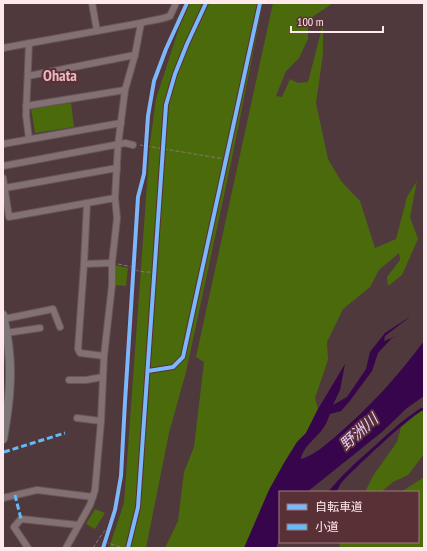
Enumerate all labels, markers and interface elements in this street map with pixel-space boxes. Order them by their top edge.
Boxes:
scale bar [291,8,383,34]
text: 100 m [297,14,324,29]
district label: Ohata [43,65,77,85]
water label: 野洲川 [336,408,383,454]
legend [279,491,419,543]
text: 自転車道 [315,499,363,514]
text: 小道 [315,519,339,534]

